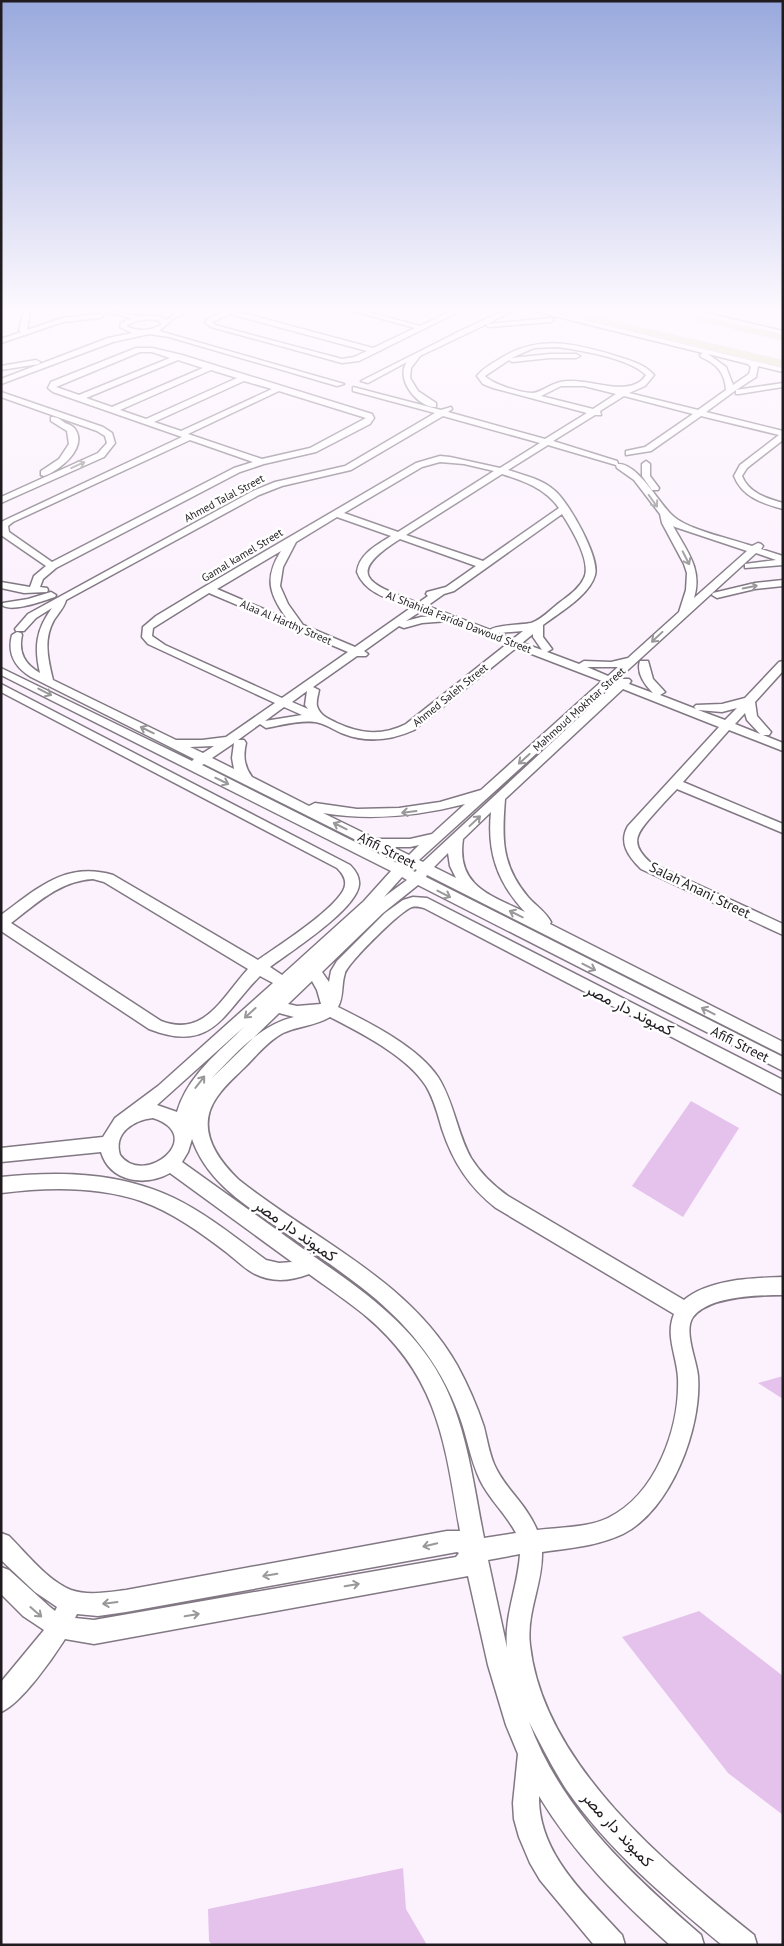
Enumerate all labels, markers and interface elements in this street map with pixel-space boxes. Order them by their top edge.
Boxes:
one-way arrow [70,460,85,470]
street label: Ahmed Talal Street [182,471,267,525]
one-way arrow [648,494,659,507]
street label: Gamal kamel Street [199,525,285,585]
one-way arrow [682,550,691,565]
one-way arrow [741,582,757,591]
street label: Al Shahida Farida Dawoud Street [384,588,534,656]
street label: Alaa Al Harthy Street [238,596,334,648]
one-way arrow [651,631,664,643]
street label: Ahmed Saleh Street [409,660,491,730]
street label: Mahmoud Mokhtar Street [530,664,628,754]
one-way arrow [37,688,52,698]
one-way arrow [140,725,155,734]
one-way arrow [518,753,531,765]
one-way arrow [214,776,229,786]
one-way arrow [401,807,417,817]
one-way arrow [468,815,481,827]
one-way arrow [332,820,347,830]
street label: Afifi Street [355,828,419,872]
street label: Salah Anani Street [647,858,754,922]
one-way arrow [436,890,451,899]
one-way arrow [509,909,524,918]
one-way arrow [582,962,597,972]
street label: كمبوند دار مصر [581,978,677,1041]
one-way arrow [701,1006,716,1015]
one-way arrow [244,1007,257,1019]
street label: Afifi Street [708,1022,772,1066]
one-way arrow [194,1076,205,1089]
street label: كمبوند دار مصر [250,1194,341,1267]
one-way arrow [422,1541,438,1550]
one-way arrow [262,1571,278,1581]
one-way arrow [344,1580,360,1590]
one-way arrow [102,1598,118,1608]
one-way arrow [29,1607,42,1618]
one-way arrow [184,1609,200,1619]
street label: كمبوند دار مصر [577,1786,658,1872]

